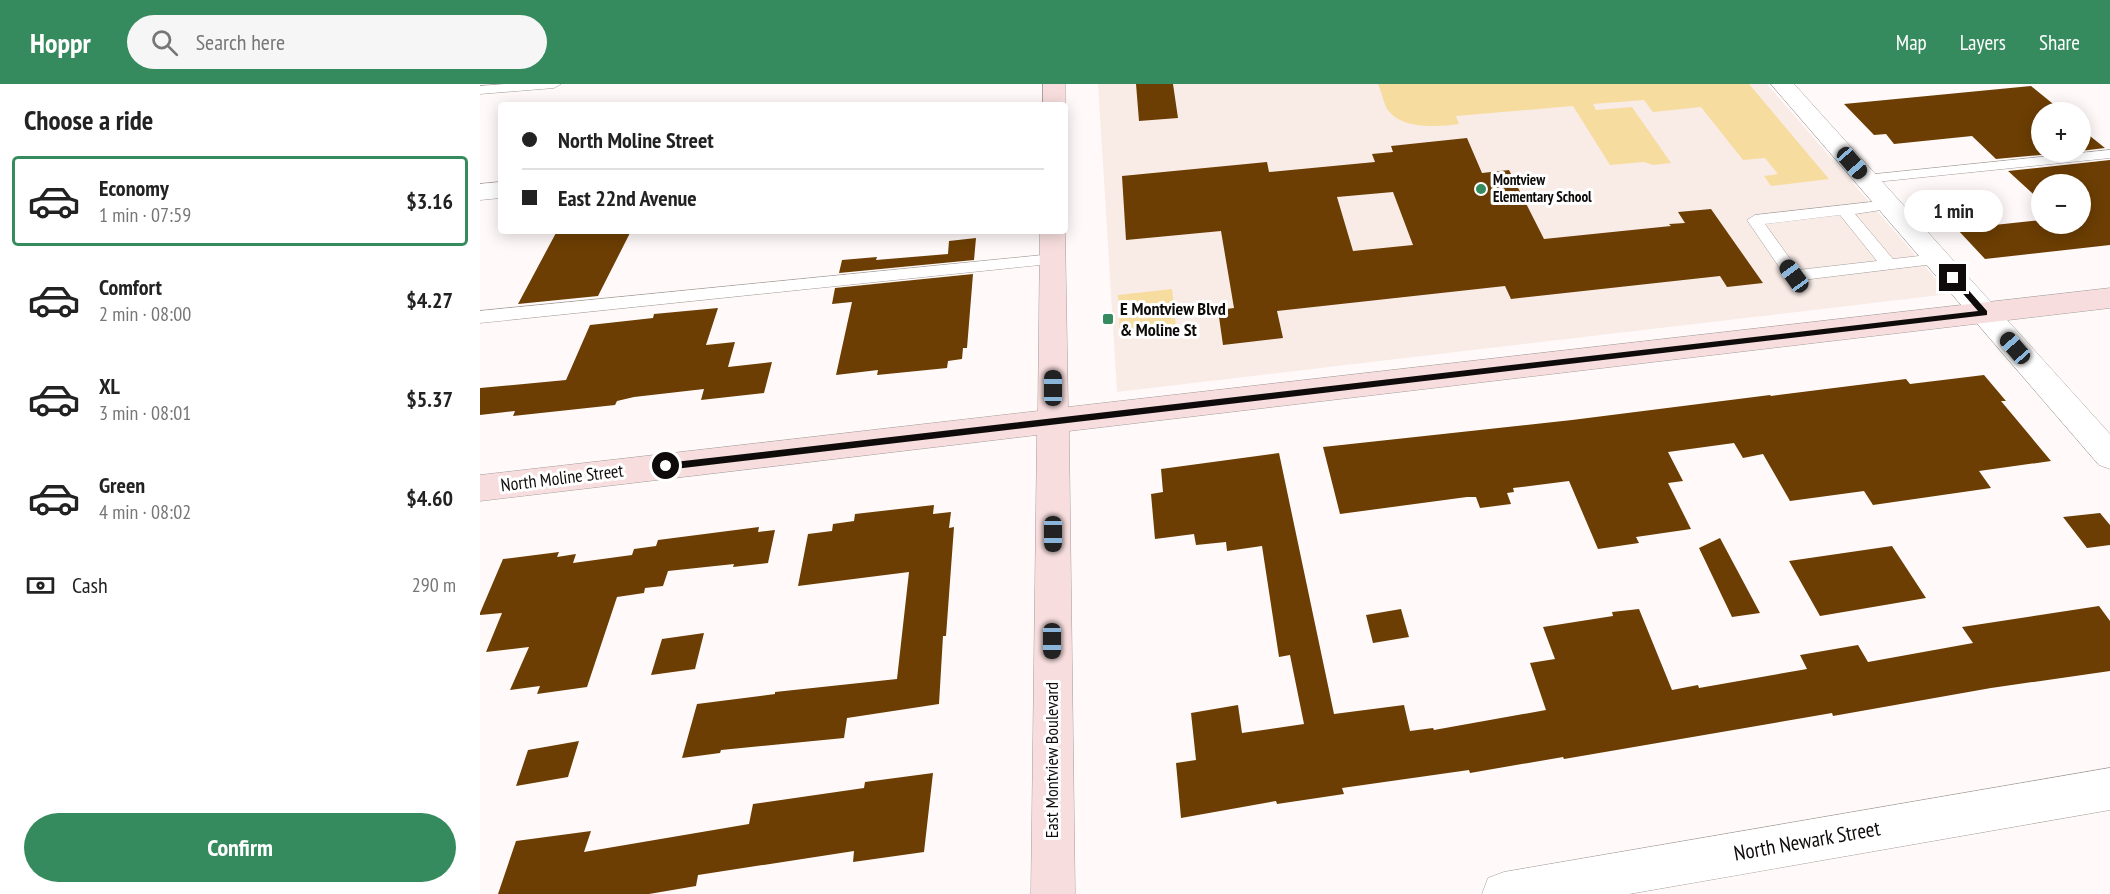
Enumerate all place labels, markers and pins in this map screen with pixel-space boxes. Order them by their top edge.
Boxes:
place label: Montview Elementary School [1493,170,1592,206]
marker: Montview Elementary School [1474,182,1488,196]
place label: E Montview Blvd & Moline St [1120,297,1226,341]
marker: E Montview Blvd & Moline St [1101,312,1115,326]

